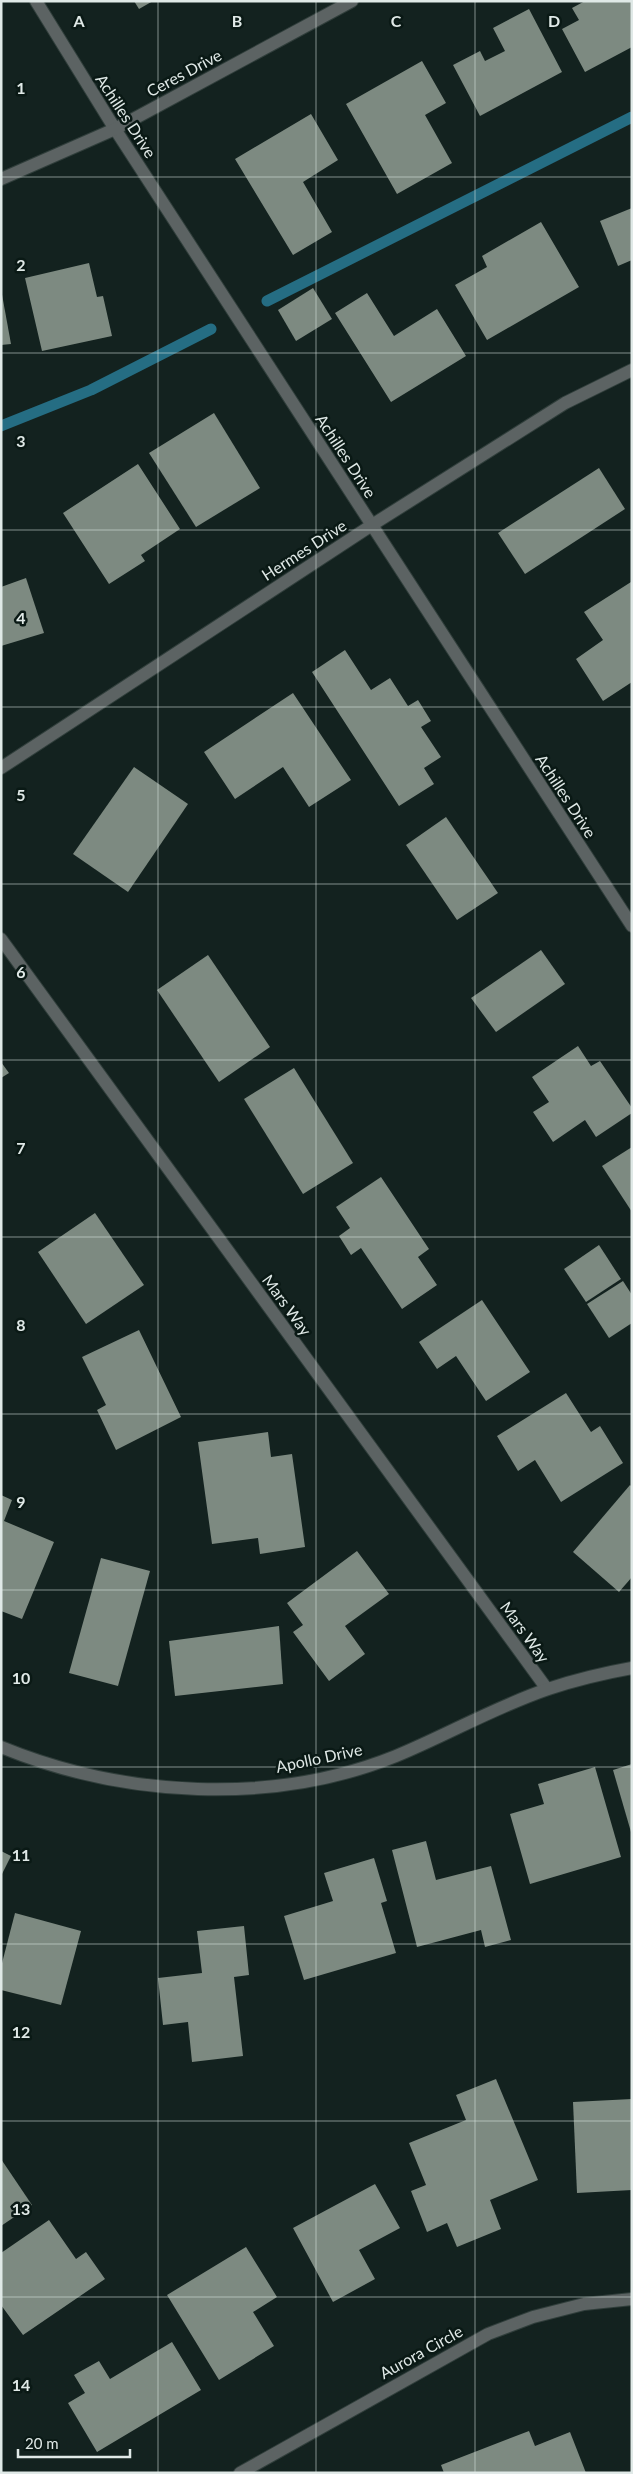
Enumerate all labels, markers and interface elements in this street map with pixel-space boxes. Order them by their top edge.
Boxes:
text: A [72,11,85,30]
text: B [232,11,242,30]
text: C [391,11,402,30]
text: D [548,11,560,30]
street label: Ceres Drive [143,45,224,100]
street label: Achilles Drive [92,70,161,161]
text: 1 [16,78,26,97]
text: 2 [16,255,26,274]
street label: Achilles Drive [312,410,381,501]
text: 3 [16,431,26,450]
street label: Hermes Drive [258,515,350,584]
text: 4 [16,608,26,627]
street label: Achilles Drive [532,750,601,841]
text: 5 [16,785,26,804]
text: 6 [16,962,26,981]
text: 7 [16,1138,26,1157]
street label: Mars Way [259,1270,316,1340]
text: 8 [16,1315,26,1334]
text: 9 [16,1492,26,1511]
street label: Mars Way [497,1597,554,1667]
text: 10 [12,1668,30,1687]
street label: Apollo Drive [274,1739,364,1776]
text: 11 [12,1845,30,1864]
text: 12 [12,2022,30,2041]
text: 13 [12,2199,30,2218]
street label: Aurora Circle [376,2321,465,2382]
text: 14 [12,2375,30,2394]
scale bar [18,2426,130,2458]
text: 20 m [25,2434,59,2452]

